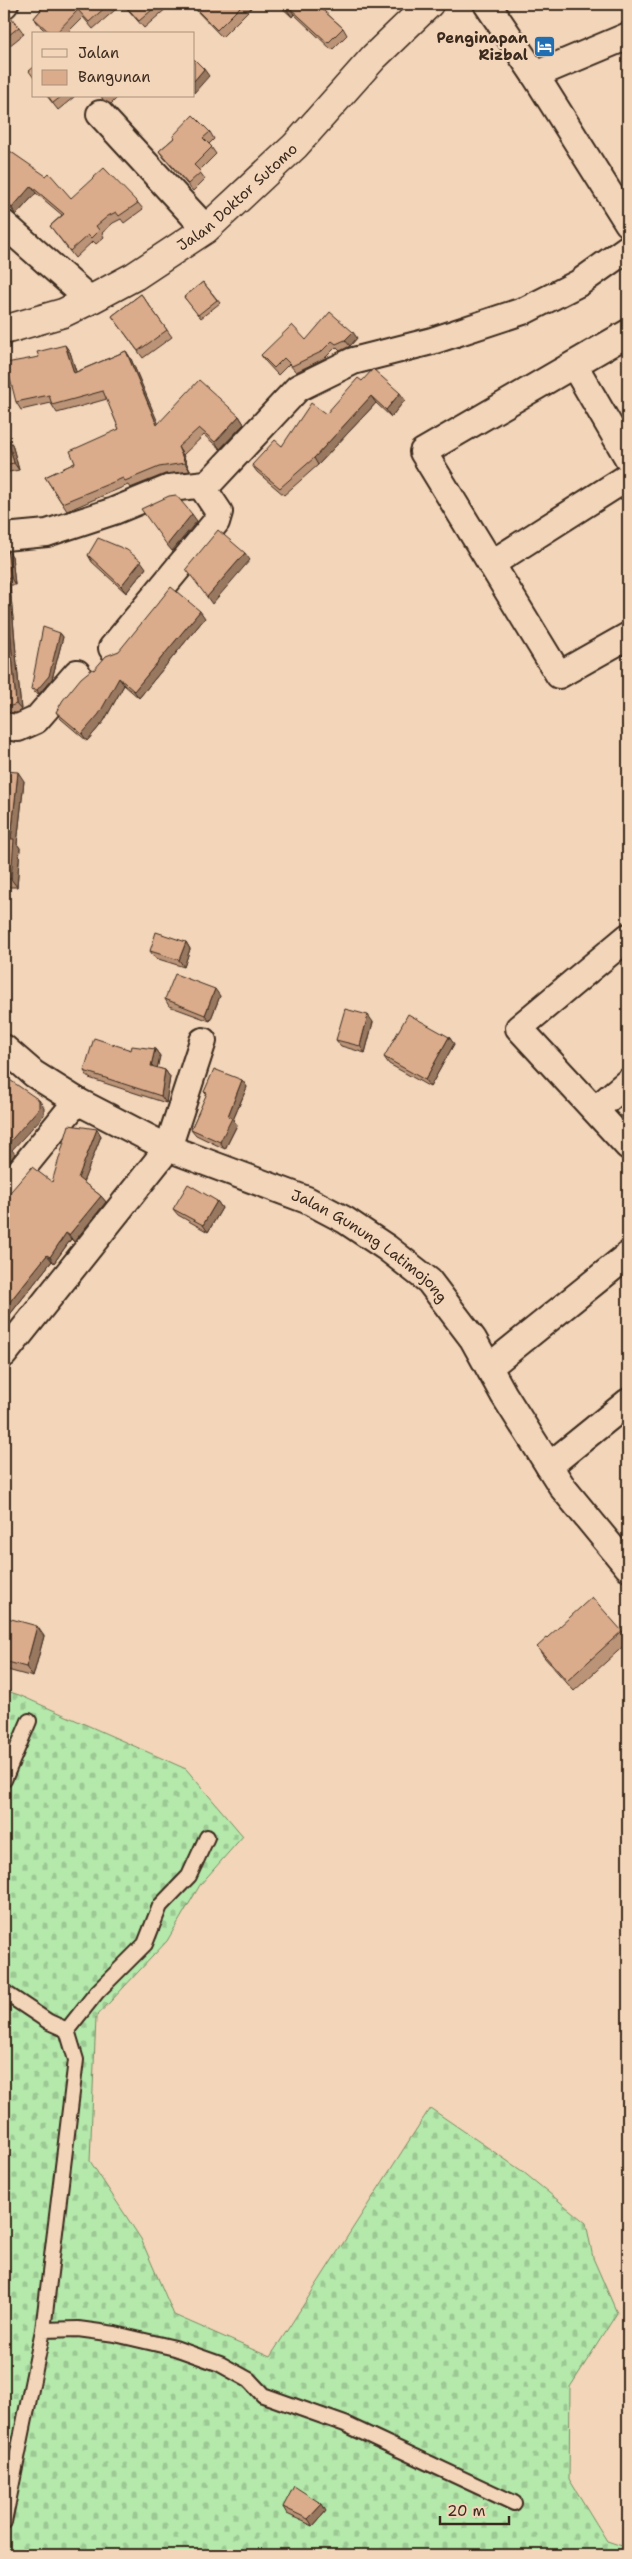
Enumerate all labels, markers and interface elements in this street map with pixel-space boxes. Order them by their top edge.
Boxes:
place label: Penginapan Rizbal [436,28,528,65]
legend [32,32,195,98]
hotel icon: Penginapan Rizbal [532,35,556,59]
text: Jalan [78,43,119,63]
text: Bangunan [78,67,150,87]
street label: Jalan Doktor Sutomo [173,139,302,255]
street label: Jalan Gunung Latimojong [288,1185,452,1307]
scale bar [440,2494,508,2526]
text: 20 m [447,2501,486,2521]

